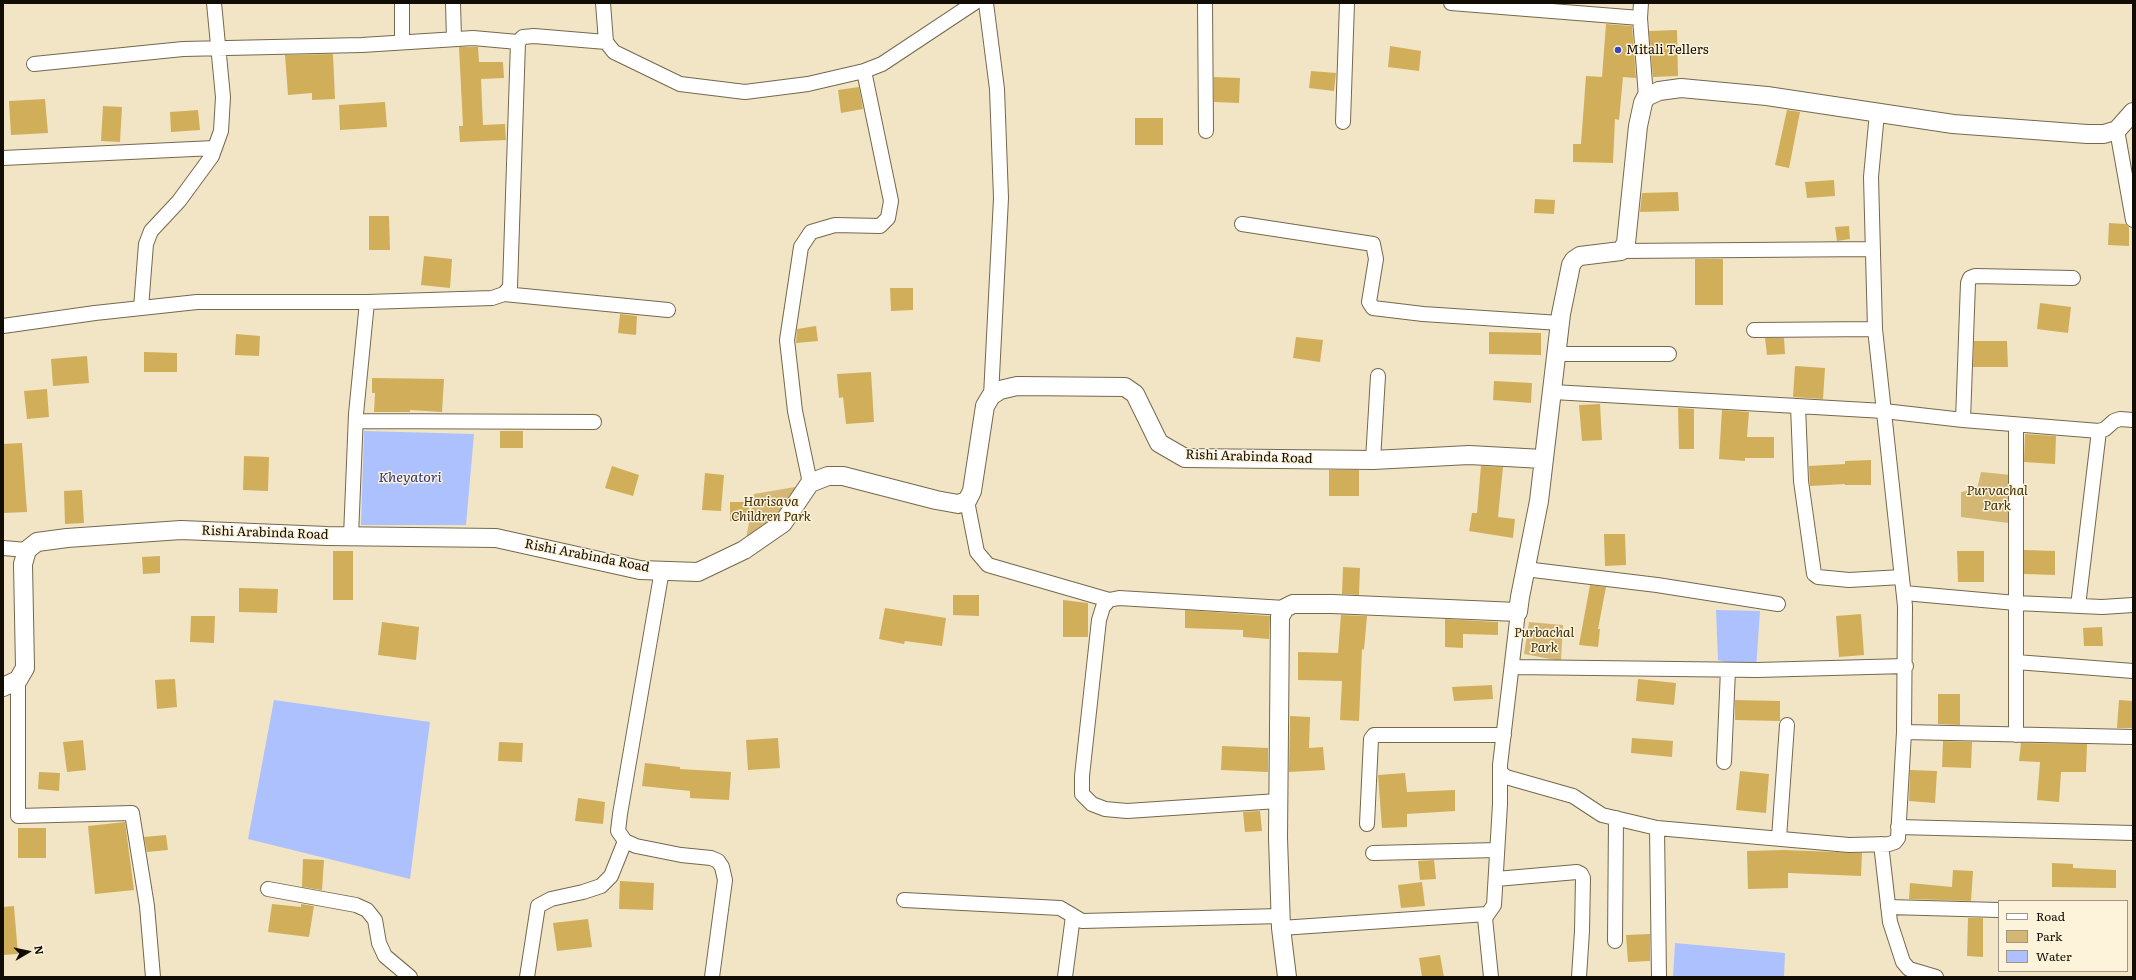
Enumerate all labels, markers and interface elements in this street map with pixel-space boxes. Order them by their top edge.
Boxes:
place label: Mitali Tellers [1626,42,1709,58]
marker: Mitali Tellers [1613,45,1623,55]
street label: Rishi Arabinda Road [1185,447,1313,467]
water label: Kheyatori [378,470,442,486]
park label: Purvachal Park [1966,483,2028,514]
park label: Harisava Children Park [731,494,811,525]
street label: Rishi Arabinda Road [201,523,329,543]
street label: Rishi Arabinda Road [523,536,651,576]
park label: Purbachal Park [1514,625,1574,656]
legend [1998,900,2128,972]
text: Road [2036,907,2065,925]
text: Park [2036,927,2062,945]
north arrow [8,932,48,972]
text: N [31,944,48,956]
text: Water [2036,947,2072,965]

